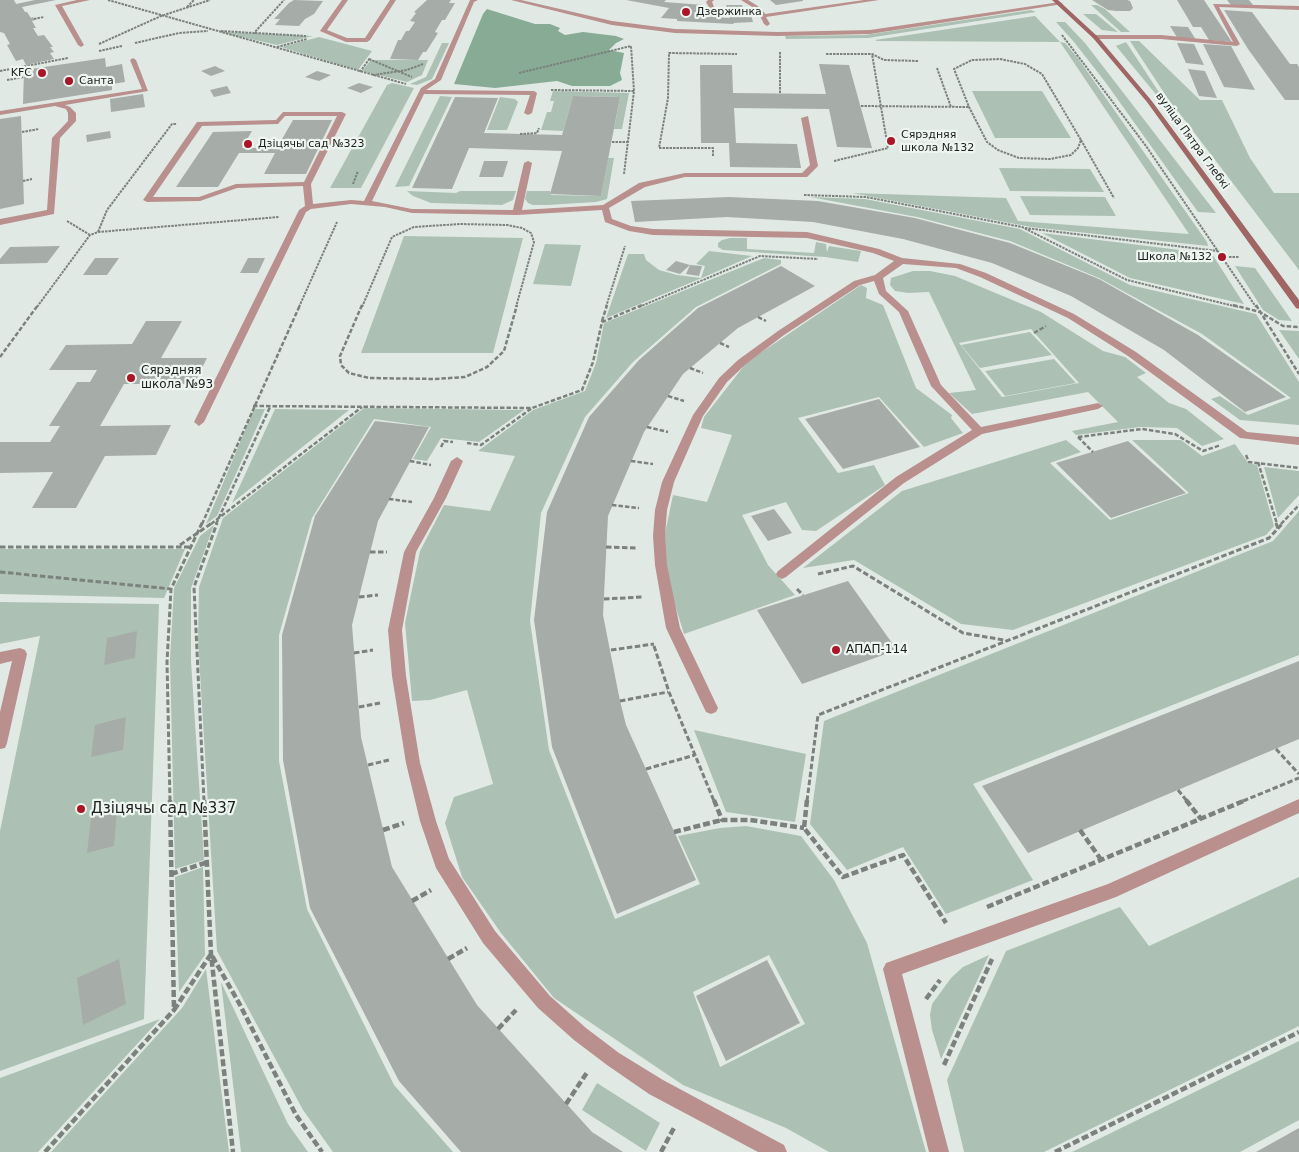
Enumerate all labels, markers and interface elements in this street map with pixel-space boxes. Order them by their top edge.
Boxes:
place label: Дзержинка [696,5,762,19]
marker: Дзержинка [680,6,692,18]
place label: KFC [11,66,32,80]
marker: KFC [36,67,48,79]
place label: Санта [79,74,114,88]
marker: Санта [63,75,75,87]
street label: вуліца Пятра Глебкі [1152,90,1232,192]
place label: Сярэдняя школа №132 [901,128,974,154]
marker: Сярэдняя школа №132 [885,135,897,147]
place label: Дзіцячы сад №323 [258,137,365,151]
marker: Дзіцячы сад №323 [242,138,254,150]
place label: Школа №132 [1137,250,1212,264]
marker: Школа №132 [1216,251,1228,263]
place label: Сярэдняя школа №93 [141,364,213,392]
marker: Сярэдняя школа №93 [125,372,137,384]
place label: АПАП-114 [846,643,908,657]
marker: АПАП-114 [830,644,842,656]
place label: Дзіцячы сад №337 [91,800,236,818]
marker: Дзіцячы сад №337 [75,803,87,815]

